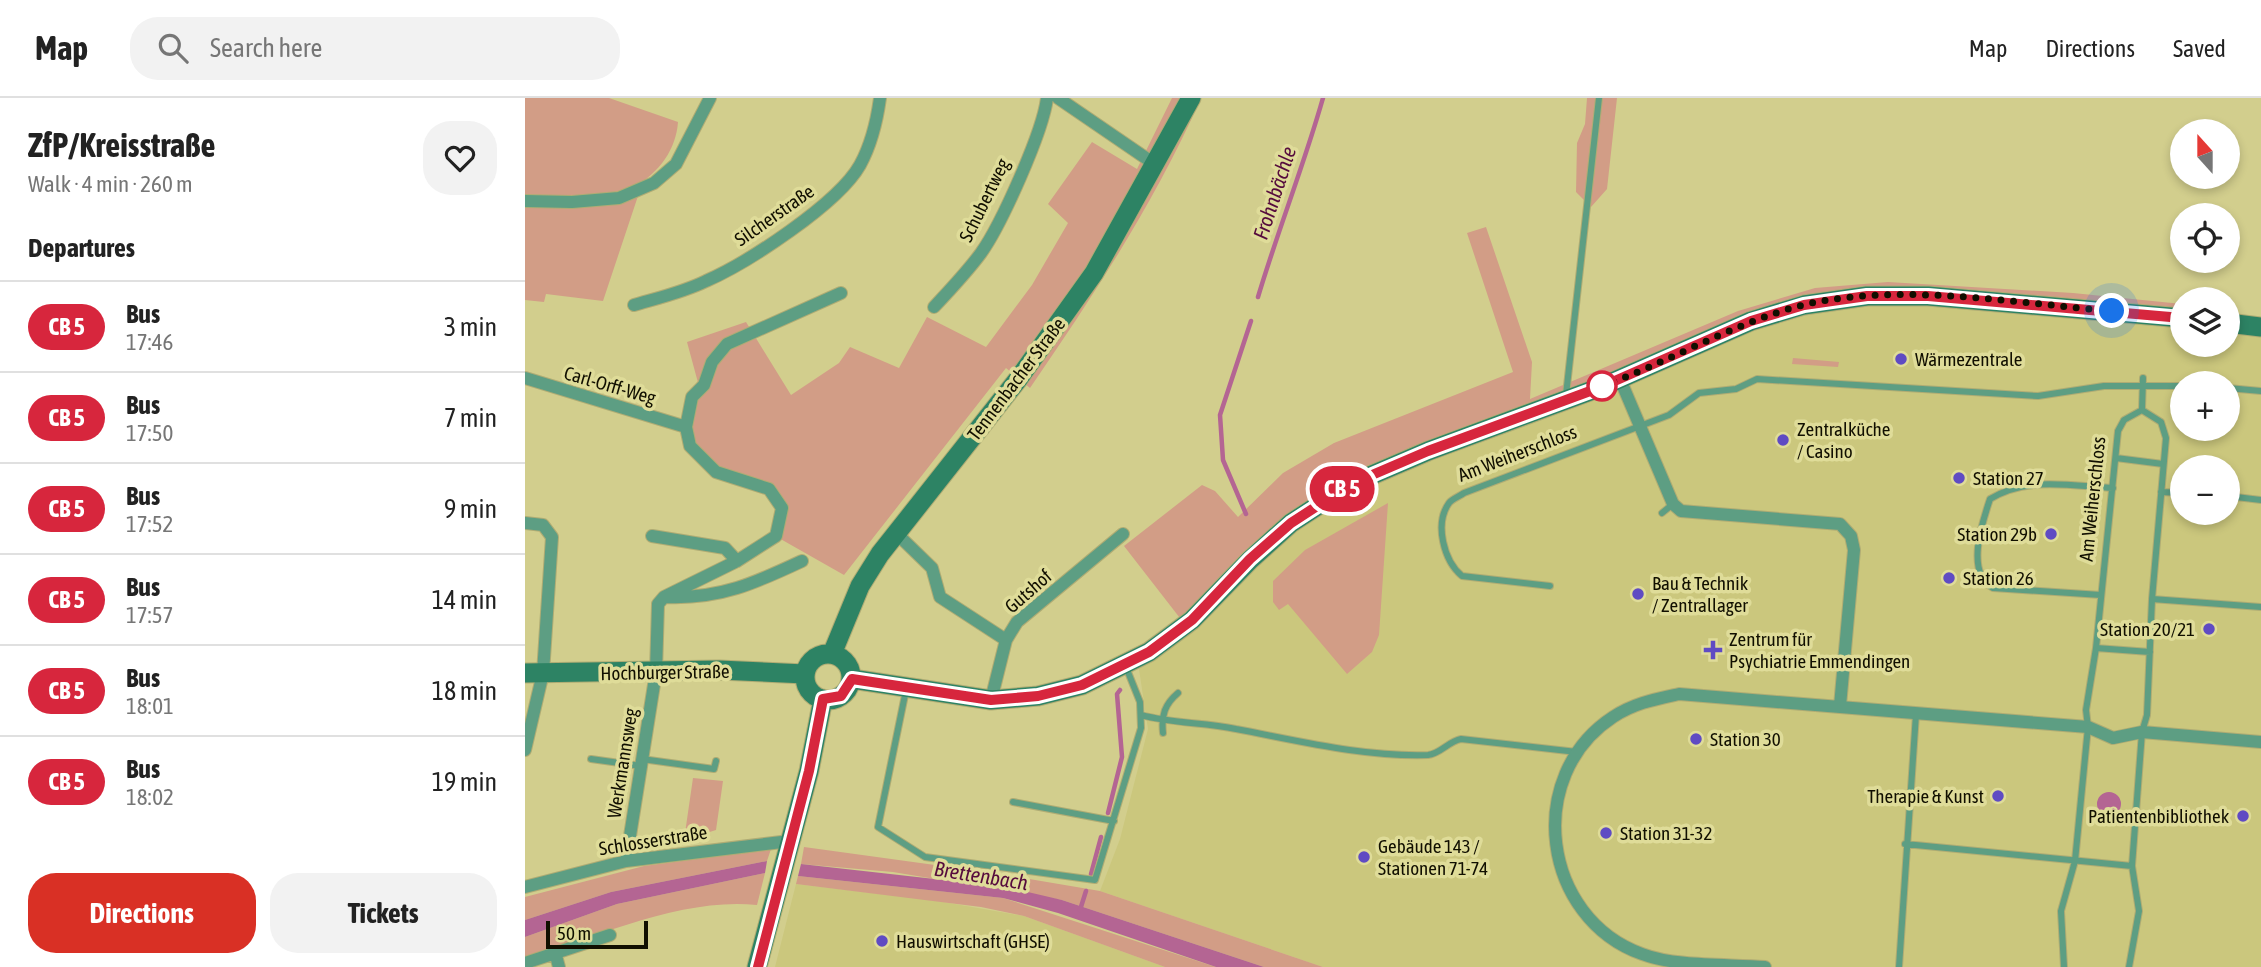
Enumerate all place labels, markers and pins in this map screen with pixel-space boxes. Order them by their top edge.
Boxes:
place label: Wärmezentrale [1915,348,2022,370]
marker: Wärmezentrale [1893,351,1909,367]
unlabelled marker [1587,371,1617,401]
place label: Zentralküche / Casino [1797,418,1890,462]
marker: Zentralküche / Casino [1775,432,1791,448]
place label: Station 27 [1973,467,2044,489]
marker: Station 27 [1951,470,1967,486]
place label: Station 29b [1957,523,2037,545]
marker: Station 29b [2043,526,2059,542]
place label: Station 26 [1963,567,2034,589]
marker: Station 26 [1941,570,1957,586]
place label: Bau & Technik / Zentrallager [1652,572,1749,616]
marker: Bau & Technik / Zentrallager [1630,586,1646,602]
place label: Station 20/21 [2100,618,2195,640]
marker: Station 20/21 [2201,621,2217,637]
place label: Zentrum für Psychiatrie Emmendingen [1729,628,1910,672]
marker: Zentrum für Psychiatrie Emmendingen [1703,640,1723,660]
place label: Station 30 [1710,728,1781,750]
marker: Station 30 [1688,731,1704,747]
place label: Therapie & Kunst [1867,785,1984,807]
marker: Therapie & Kunst [1990,788,2006,804]
place label: Patientenbibliothek [2088,805,2230,827]
marker: Patientenbibliothek [2235,808,2251,824]
place label: Station 31-32 [1620,822,1712,844]
marker: Station 31-32 [1598,825,1614,841]
place label: Gebäude 143 / Stationen 71-74 [1378,835,1488,879]
marker: Gebäude 143 / Stationen 71-74 [1356,849,1372,865]
place label: Hauswirtschaft (GHSE) [896,930,1050,952]
marker: Hauswirtschaft (GHSE) [874,933,890,949]

